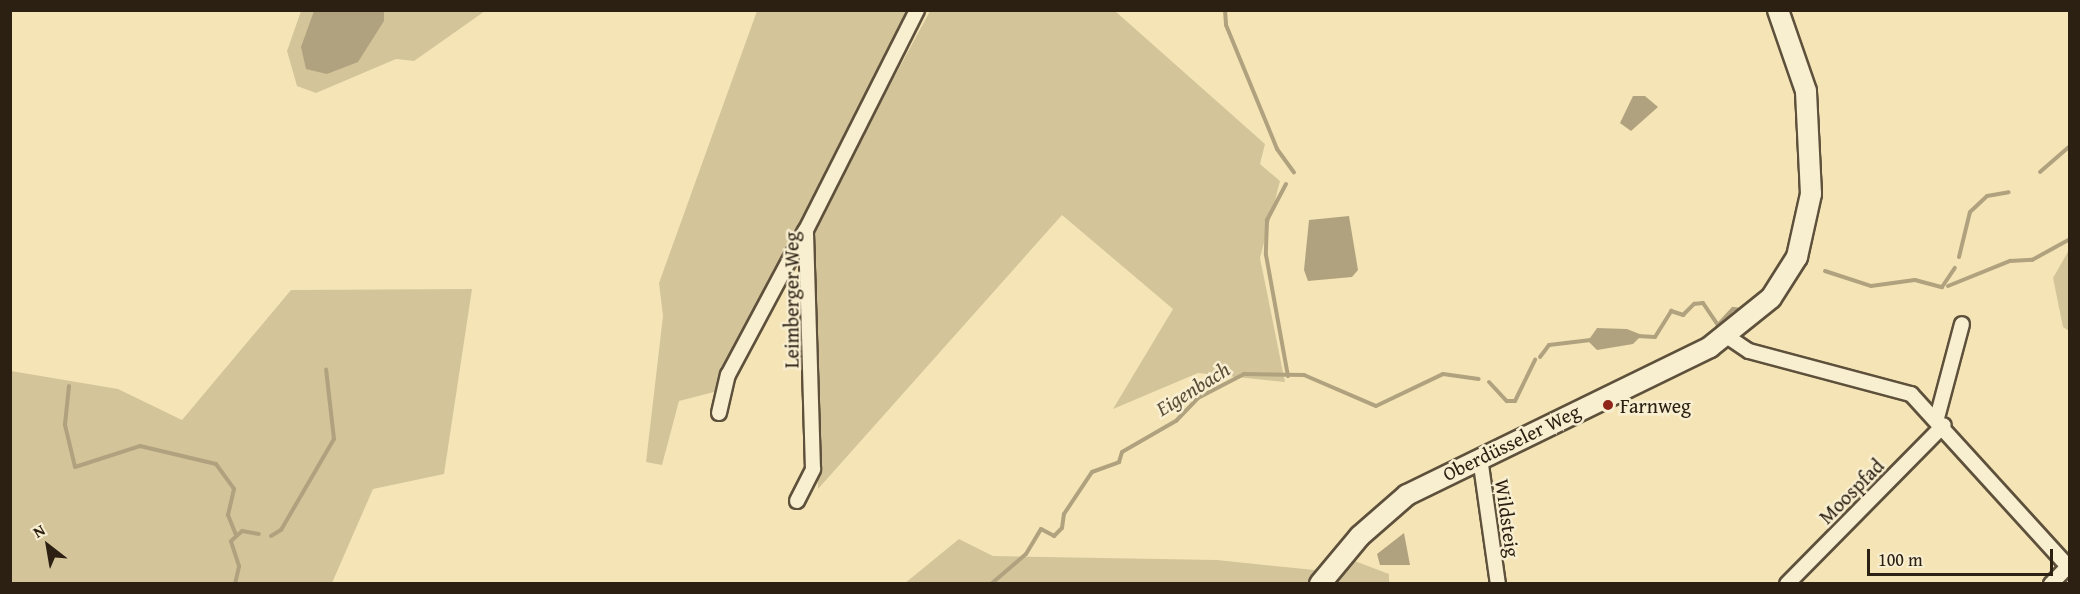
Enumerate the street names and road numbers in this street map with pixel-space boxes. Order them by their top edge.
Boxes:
street label: Leimberger Weg [779,232,803,368]
street label: Oberdüsseler Weg [1438,398,1584,486]
street label: Moospfad [1813,453,1889,529]
street label: Wildsteig [1491,477,1525,559]

